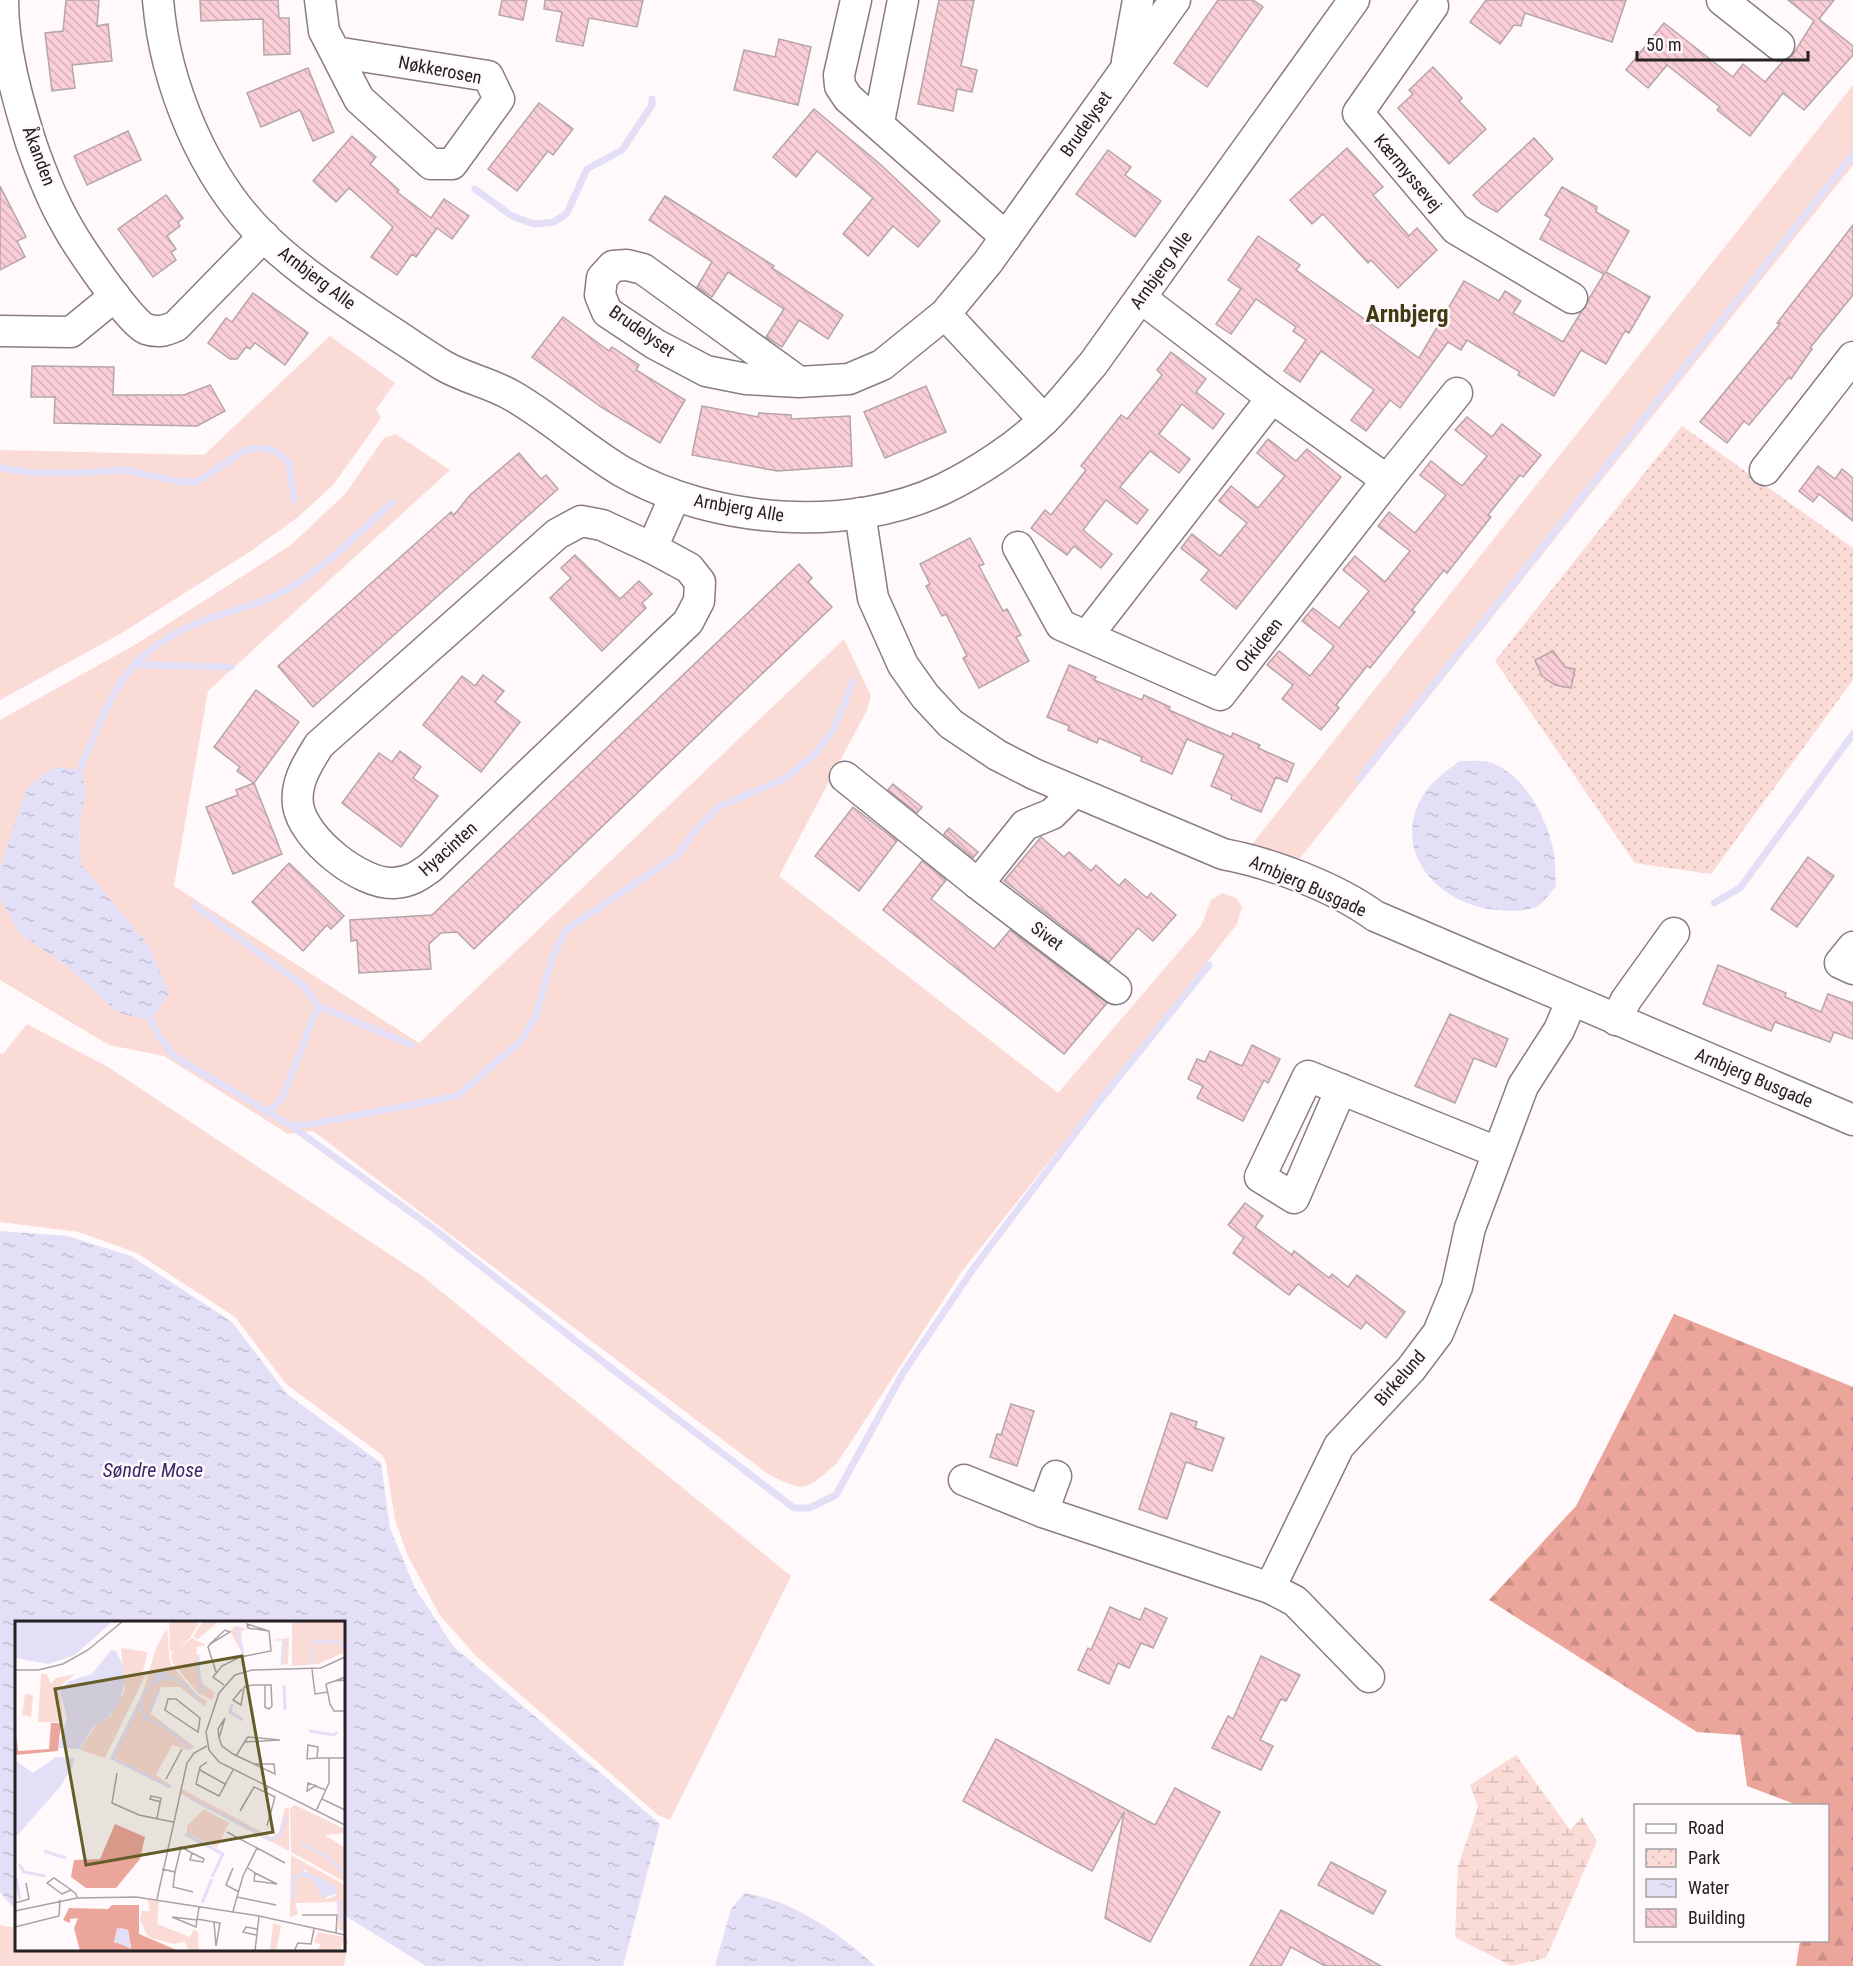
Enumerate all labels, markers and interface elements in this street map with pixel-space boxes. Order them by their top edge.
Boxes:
scale bar [1637,24,1808,62]
text: 50 m [1646,34,1681,55]
street label: Nøkkerosen [397,51,483,88]
street label: Brudelyset [1055,87,1116,160]
street label: Åkanden [19,123,61,188]
street label: Kærmyssevej [1370,130,1447,216]
street label: Arnbjerg Alle [1125,227,1196,313]
street label: Arnbjerg Alle [275,242,360,313]
street label: Brudelyset [606,300,679,361]
district label: Arnbjerg [1365,300,1449,328]
street label: Arnbjerg Alle [692,489,786,526]
street label: Orkideen [1231,613,1286,676]
street label: Hyacinten [414,817,481,880]
street label: Arnbjerg Busgade [1246,850,1370,921]
street label: Sivet [1027,917,1068,954]
street label: Arnbjerg Busgade [1692,1043,1816,1112]
street label: Birkelund [1370,1346,1429,1410]
water label: Søndre Mose [103,1458,203,1482]
inset map [15,1621,345,1951]
legend [1634,1804,1829,1942]
text: Road [1688,1817,1724,1838]
text: Park [1688,1847,1720,1868]
text: Water [1688,1877,1730,1898]
text: Building [1688,1907,1745,1928]

